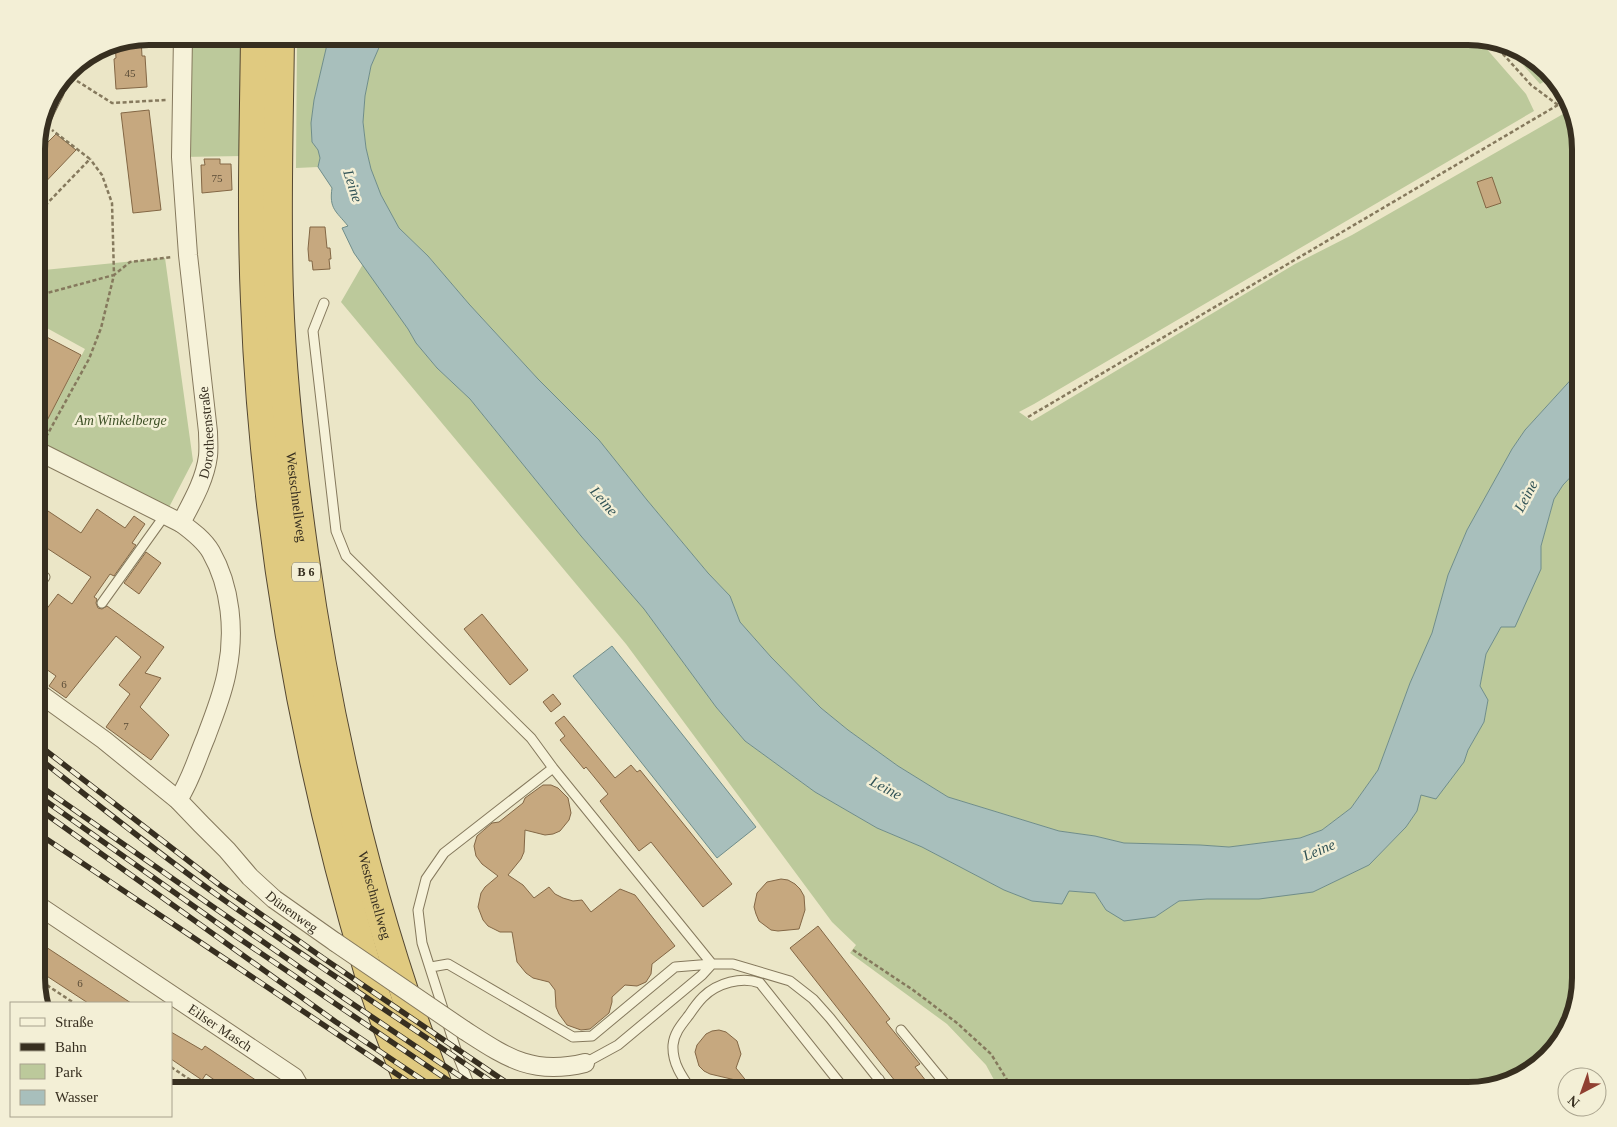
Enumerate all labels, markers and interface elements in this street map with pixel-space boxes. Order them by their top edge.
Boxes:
house number: 45 [125,67,136,79]
water label: Leine [340,167,366,205]
house number: 75 [212,172,223,184]
street label: Dorotheenstraße [195,386,216,480]
park label: Am Winkelberge [74,413,167,428]
street label: Westschnellweg [284,451,310,543]
water label: Leine [1511,477,1541,515]
water label: Leine [586,482,621,519]
road number: B 6 [292,562,320,582]
house number: 6 [61,678,67,690]
house number: 7 [123,720,129,732]
water label: Leine [867,773,905,803]
water label: Leine [1300,836,1338,864]
street label: Westschnellweg [356,850,394,941]
street label: Dünenweg [263,888,321,935]
house number: 6 [77,977,83,989]
street label: Eilser Masch [186,1001,255,1054]
legend [10,1002,172,1117]
text: Straße [55,1014,94,1030]
text: Bahn [55,1039,87,1055]
text: Park [55,1064,83,1080]
north arrow [1557,1067,1607,1117]
text: Wasser [55,1089,98,1105]
text: N [1565,1092,1583,1110]

